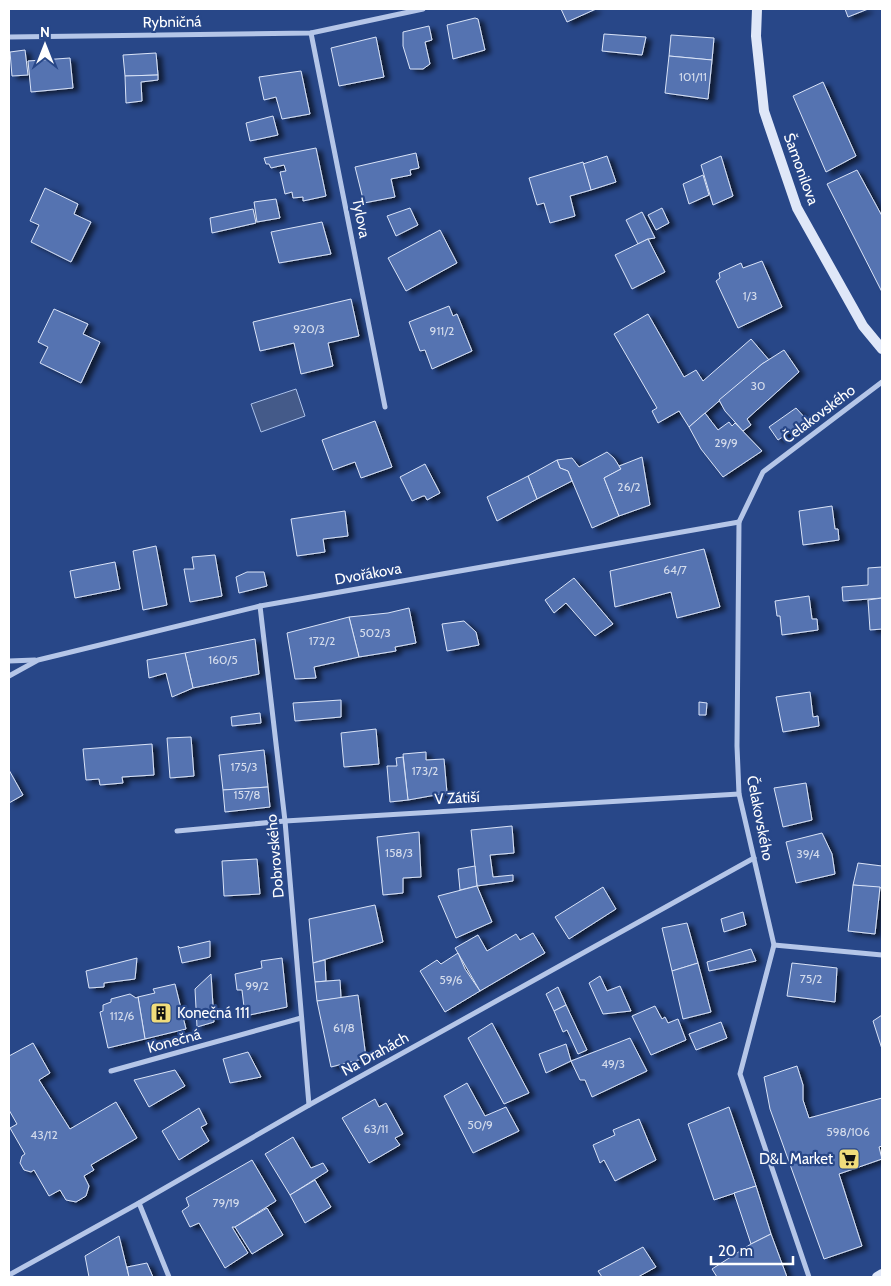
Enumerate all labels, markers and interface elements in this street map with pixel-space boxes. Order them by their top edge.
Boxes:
street label: Rybničná [142,12,202,32]
north arrow [20,20,70,70]
text: N [40,23,50,41]
house number: 101/11 [679,69,707,84]
street label: Šamonilova [780,130,823,208]
street label: Tylova [348,196,374,240]
house number: 1/3 [743,288,757,303]
house number: 920/3 [293,321,325,336]
house number: 911/2 [430,323,454,338]
house number: 30 [751,378,765,393]
street label: Čelakovského [779,380,859,447]
house number: 29/9 [714,435,738,450]
house number: 26/2 [617,479,641,494]
street label: Dvořákova [333,559,404,589]
house number: 64/7 [663,562,687,577]
house number: 502/3 [359,625,391,640]
house number: 172/2 [309,633,335,648]
house number: 160/5 [208,652,238,667]
house number: 175/3 [231,759,257,774]
house number: 173/2 [412,763,438,778]
street label: Čelakovského [743,774,778,862]
house number: 157/8 [234,787,260,802]
street label: V Zátiší [434,788,480,808]
street label: Dobrovského [262,813,288,899]
house number: 158/3 [385,845,413,860]
house number: 39/4 [796,846,820,861]
house number: 75/2 [800,971,822,986]
house number: 59/6 [439,972,463,987]
house number: 99/2 [245,978,269,993]
building icon: Konečná 111 [149,1001,173,1025]
place label: Konečná 111 [177,1004,250,1022]
house number: 112/6 [110,1008,134,1023]
house number: 61/8 [333,1020,355,1035]
street label: Konečná [145,1025,204,1057]
street label: Na Drahách [338,1028,412,1080]
house number: 49/3 [601,1056,625,1071]
house number: 50/9 [467,1117,493,1132]
house number: 63/11 [363,1121,389,1136]
house number: 598/106 [826,1124,870,1139]
house number: 43/12 [30,1127,58,1142]
supermarket icon: D&L Market [837,1147,861,1171]
place label: D&L Market [759,1150,833,1168]
house number: 79/19 [212,1195,240,1210]
scale bar [711,1234,794,1266]
text: 20 m [718,1242,753,1260]

